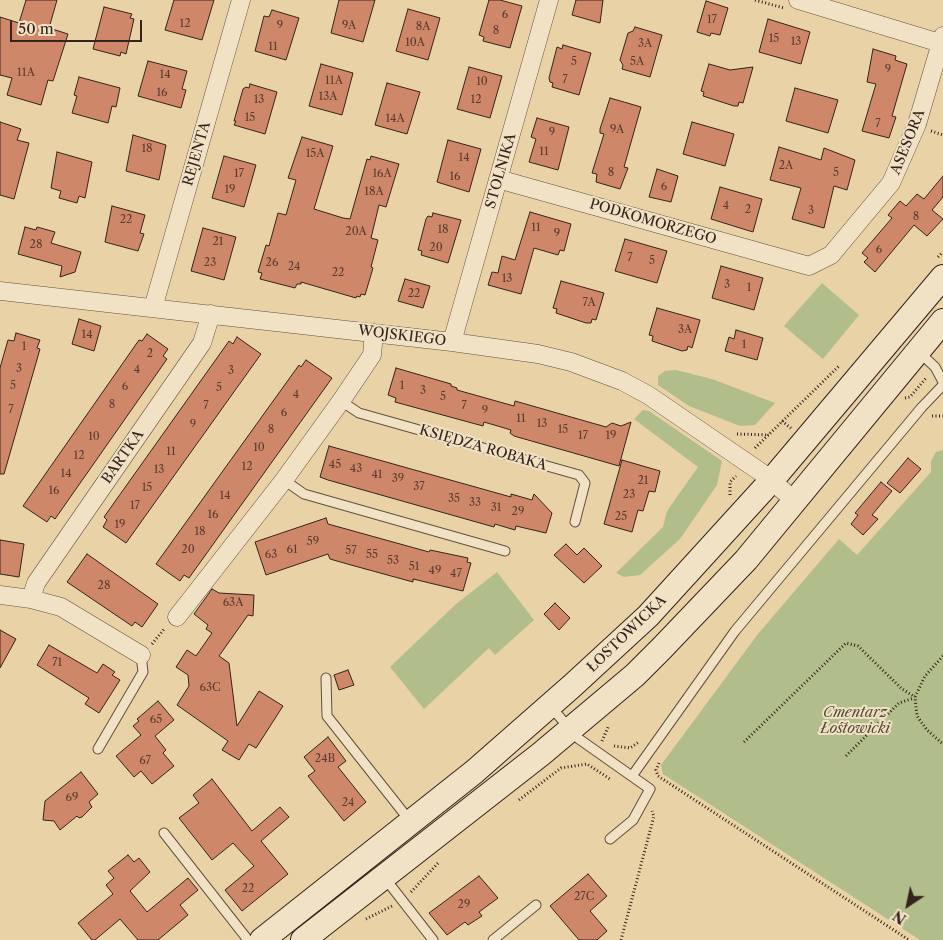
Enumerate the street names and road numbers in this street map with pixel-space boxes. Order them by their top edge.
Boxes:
street label: ASESORA [887,107,929,177]
street label: REJENTA [180,120,214,188]
street label: STOLNIKA [482,131,520,211]
street label: PODKOMORZEGO [588,196,718,248]
street label: WOJSKIEGO [357,322,447,350]
street label: KSIĘDZA ROBAKA [417,422,549,474]
street label: BARTKA [98,427,148,487]
street label: ŁOSTOWICKA [584,592,670,676]

